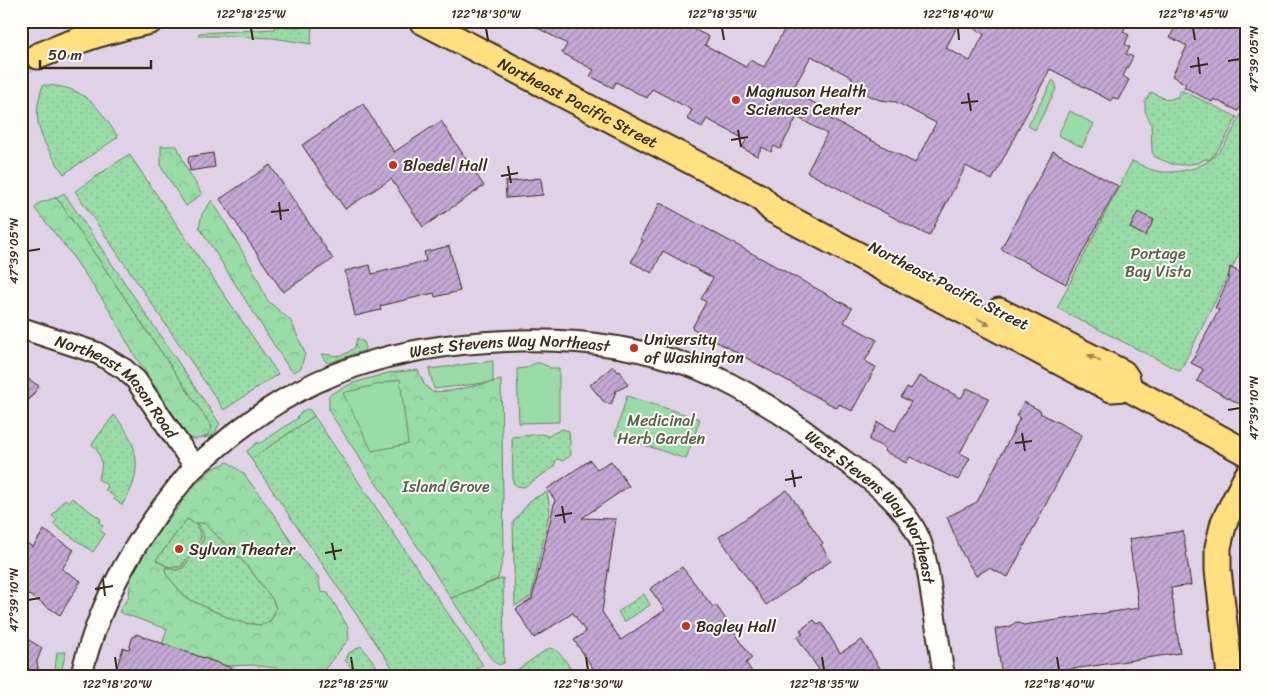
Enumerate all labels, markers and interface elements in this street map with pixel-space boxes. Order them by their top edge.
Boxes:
text: 122°18'25"W [216,3,286,25]
text: 122°18'30"W [451,3,521,25]
text: 122°18'35"W [687,3,757,25]
text: 122°18'40"W [923,3,994,25]
text: 122°18'45"W [1158,3,1229,25]
text: 47°39'05"N [1243,25,1265,92]
scale bar [40,38,151,70]
text: 50 m [48,42,83,68]
street label: Northeast Pacific Street [493,49,663,157]
place label: Magnuson Health Sciences Center [746,77,867,124]
marker: Magnuson Health Sciences Center [730,94,742,106]
place label: Bloedel Hall [403,151,488,180]
marker: Bloedel Hall [387,159,399,171]
text: 47°39'05"N [3,217,25,284]
street label: Northeast Pacific Street [863,232,1034,339]
park label: Portage Bay Vista [1125,239,1191,286]
one-way arrow [977,318,992,326]
place label: University of Washington [644,325,744,372]
street label: Northeast Mason Road [51,326,186,446]
street label: West Stevens Way Northeast [407,326,613,367]
marker: University of Washington [628,342,640,354]
one-way arrow [1087,354,1101,362]
text: 47°39'10"N [1243,375,1265,440]
park label: Medicinal Herb Garden [617,406,705,453]
street label: West Stevens Way Northeast [798,422,944,586]
park label: Island Grove [401,472,490,501]
place label: Sylvan Theater [189,535,296,564]
marker: Sylvan Theater [173,543,185,555]
text: 47°39'10"N [3,567,25,632]
place label: Bagley Hall [696,612,776,641]
marker: Bagley Hall [680,620,692,632]
text: 122°18'20"W [82,673,153,695]
text: 122°18'25"W [318,673,388,695]
text: 122°18'30"W [553,673,623,695]
text: 122°18'35"W [789,673,859,695]
text: 122°18'40"W [1024,673,1095,695]

